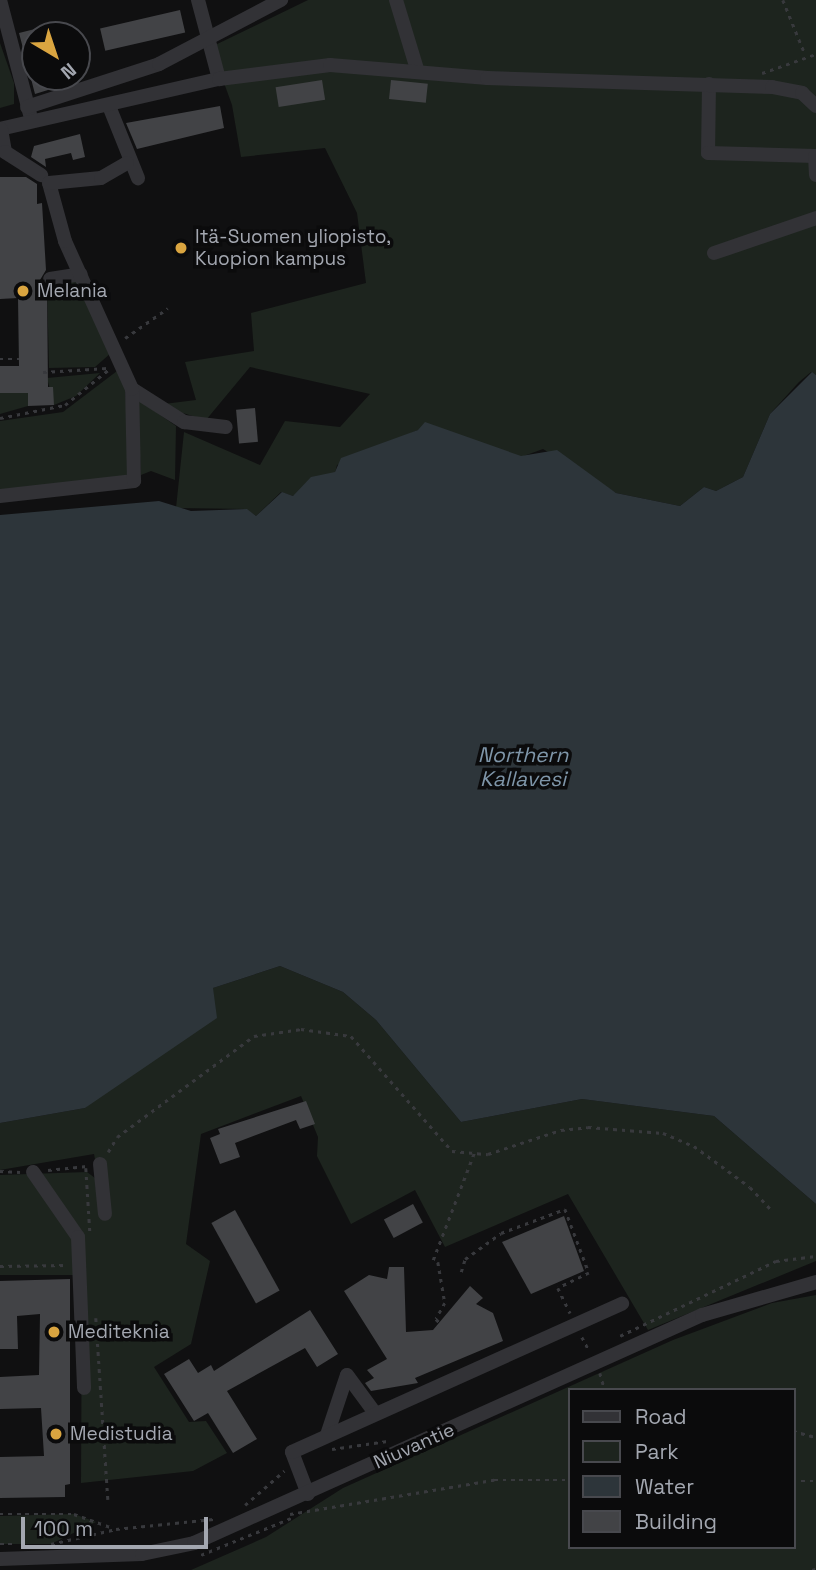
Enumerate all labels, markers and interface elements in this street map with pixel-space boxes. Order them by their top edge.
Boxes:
north arrow [21,21,91,91]
text: N [55,57,81,85]
place label: Itä-Suomen yliopisto, Kuopion kampus [195,226,391,270]
marker: Itä-Suomen yliopisto, Kuopion kampus [173,240,189,256]
place label: Melania [37,280,107,302]
marker: Melania [15,283,31,299]
water label: Northern Kallavesi [478,742,568,792]
place label: Mediteknia [68,1321,170,1343]
marker: Mediteknia [46,1324,62,1340]
legend [568,1388,795,1549]
text: Road [635,1403,687,1430]
street label: Niuvantie [370,1418,458,1474]
place label: Medistudia [70,1423,173,1445]
marker: Medistudia [48,1426,64,1442]
text: Park [635,1438,679,1465]
text: Water [635,1473,694,1500]
scale bar [24,1504,212,1548]
text: Building [635,1508,717,1535]
text: 100 m [34,1515,93,1542]

